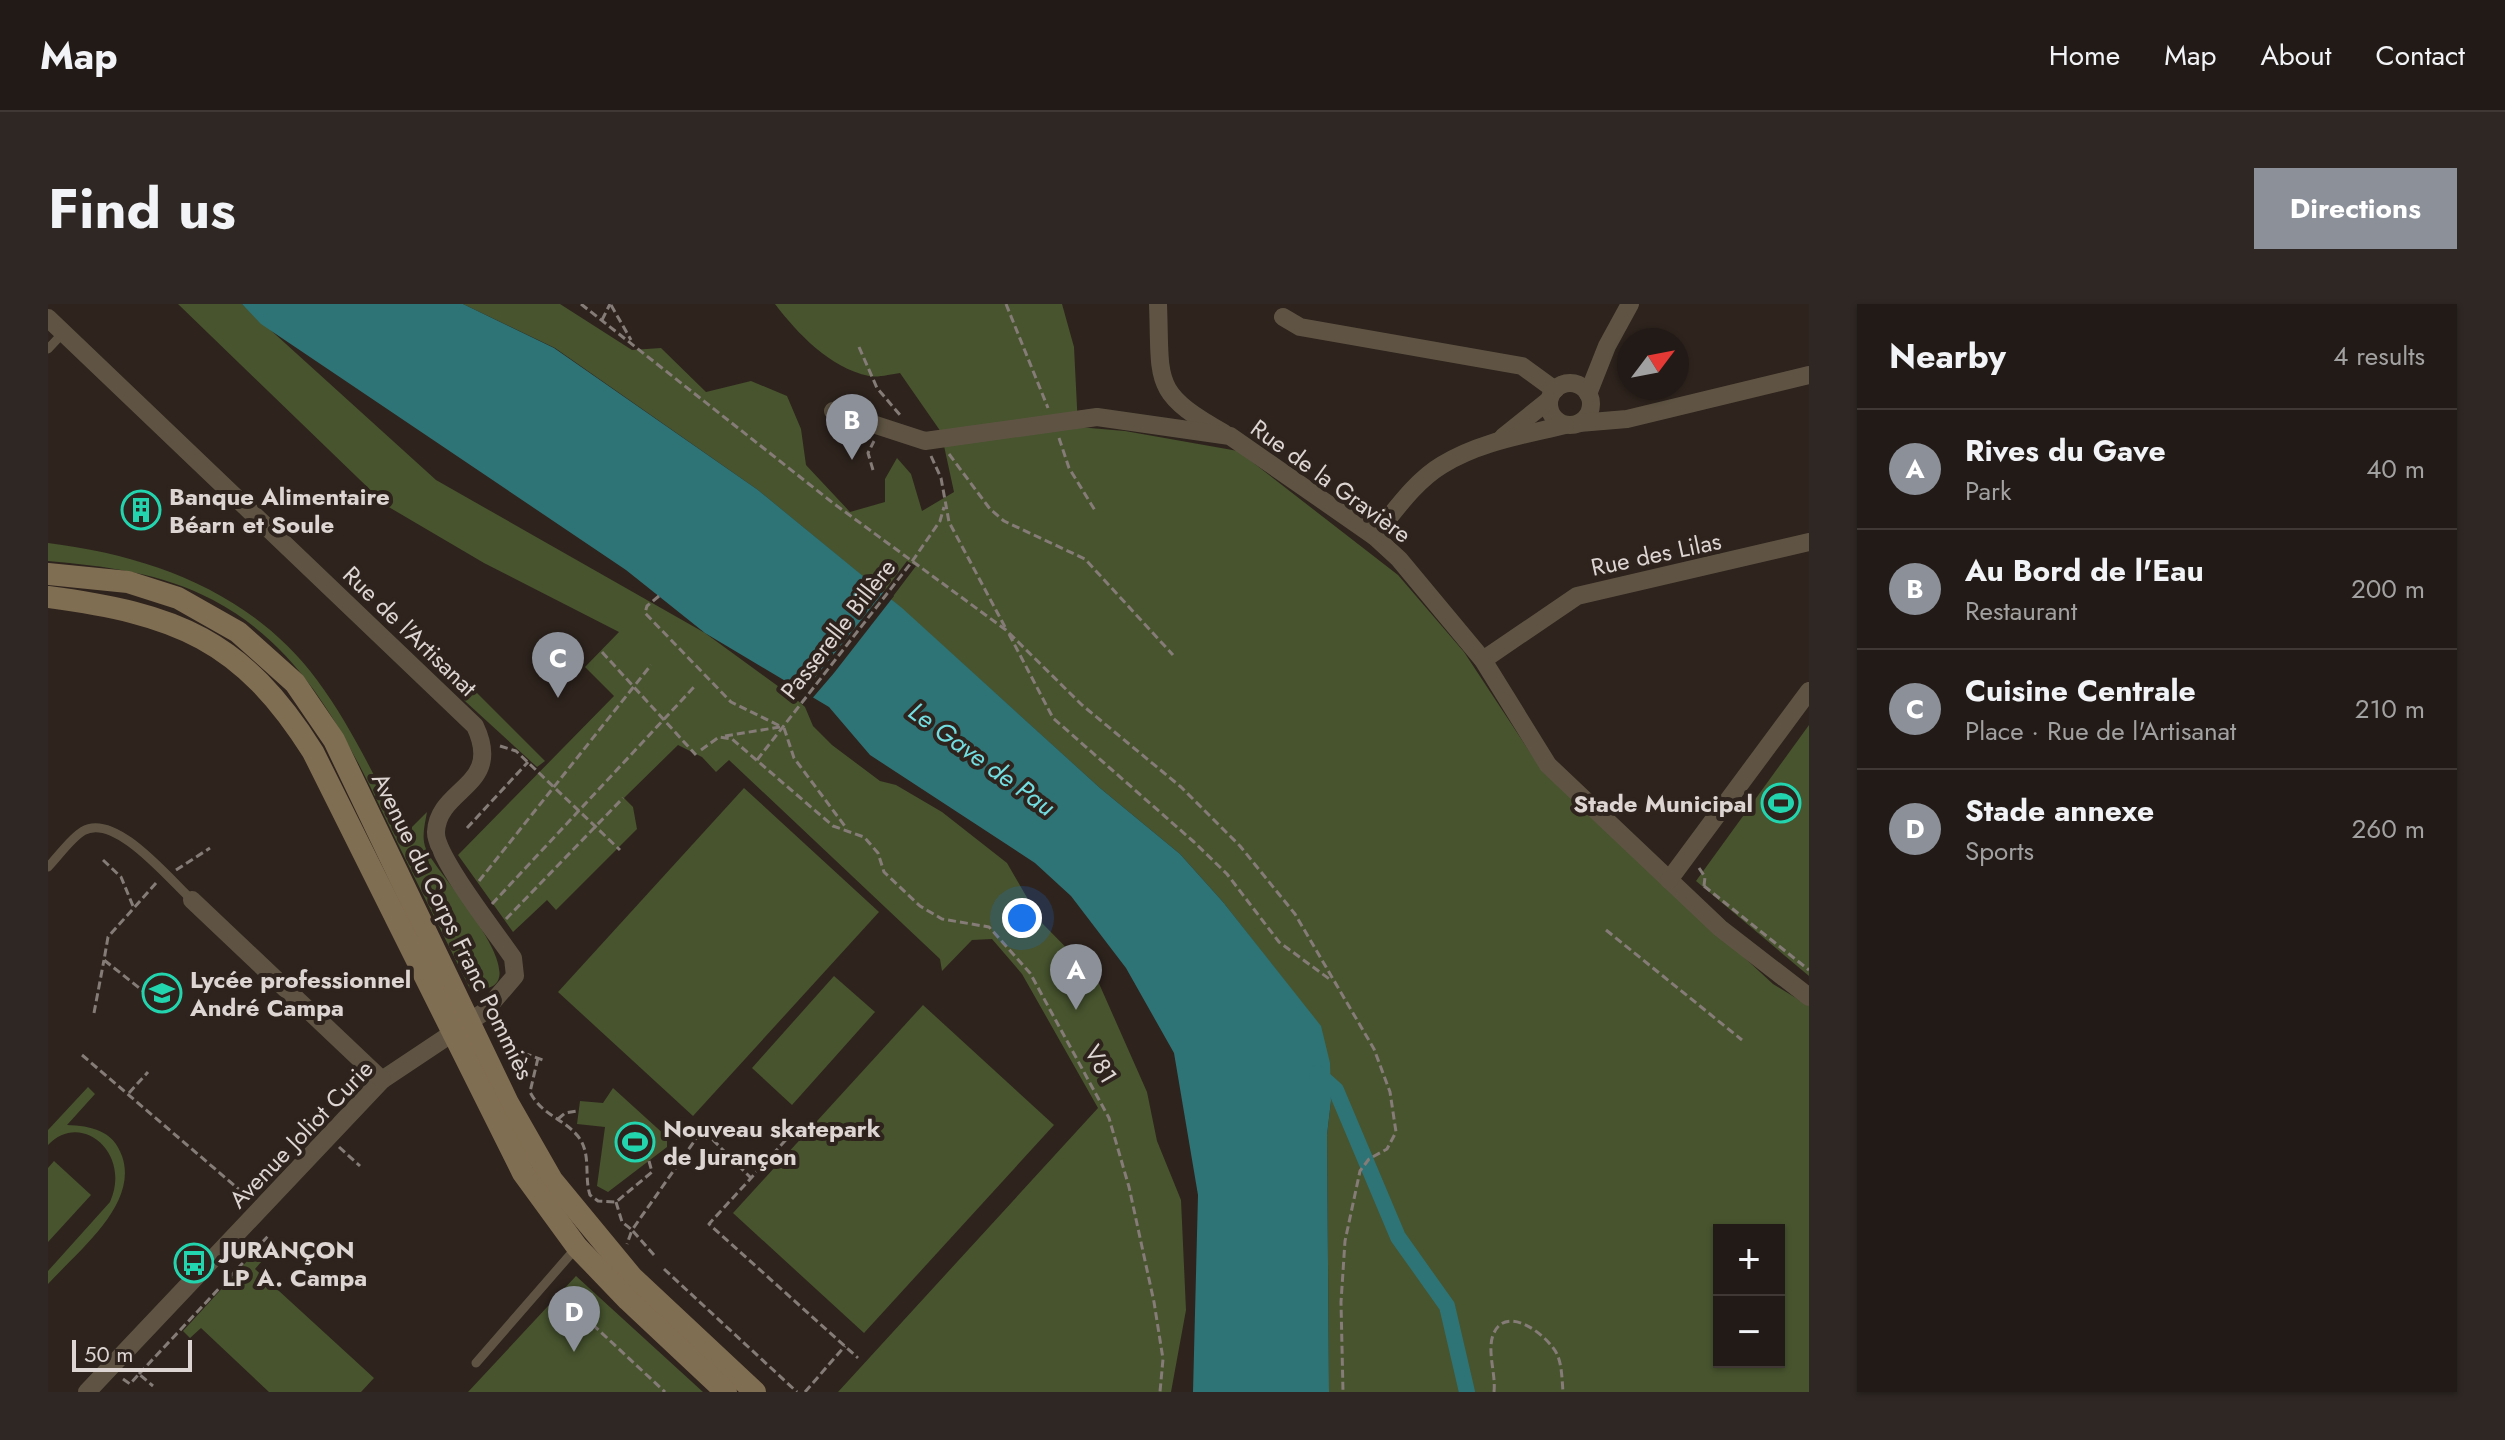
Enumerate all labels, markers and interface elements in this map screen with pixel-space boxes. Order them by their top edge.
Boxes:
text: Map [40,28,118,83]
text: Home [2049,35,2120,76]
text: Map [2164,35,2216,76]
text: About [2260,35,2332,76]
text: Contact [2376,35,2465,76]
text: Find us [48,168,236,249]
button: Directions [2254,168,2457,249]
north arrow [1617,328,1689,400]
text: Nearby [1889,332,2006,381]
text: 4 results [2333,337,2425,375]
pin: B [826,394,878,460]
street label: Rue de la Gravière [1244,411,1418,551]
text: Rives du Gave [1965,429,2166,472]
text: A [1905,450,1925,488]
text: 40 m [2366,450,2425,488]
text: Park [1965,472,2011,510]
place label: Banque Alimentaire Béarn et Soule [169,479,390,542]
building icon: Banque Alimentaire Béarn et Soule [120,489,162,531]
street label: Rue des Lilas [1588,523,1724,585]
text: Au Bord de l'Eau [1965,549,2204,592]
street label: Passerelle Billère [772,551,904,707]
street label: Rue de l'Artisanat [335,558,485,704]
text: B [1906,570,1924,608]
text: 200 m [2351,570,2425,608]
text: Restaurant [1965,592,2077,630]
pin: C [532,632,584,698]
text: Cuisine Centrale [1965,669,2196,712]
text: C [1906,690,1924,728]
text: 210 m [2355,690,2425,728]
water label: Le Gave de Pau [901,693,1063,825]
text: Place · Rue de l'Artisanat [1965,712,2236,750]
street label: Avenue du Corps Franc Pommiès [363,767,543,1085]
sports icon: Stade Municipal [1760,782,1802,824]
place label: Stade Municipal [1573,786,1753,821]
text: Stade annexe [1965,789,2154,832]
text: D [1905,810,1925,848]
text: 260 m [2352,810,2425,848]
text: Sports [1965,832,2034,870]
your location [1002,898,1042,938]
pin: A [1050,944,1102,1010]
place label: Lycée professionnel André Campa [189,962,411,1025]
school or university icon: Lycée professionnel André Campa [141,972,183,1014]
street label: V81 [1076,1038,1126,1090]
street label: Avenue Joliot Curie [221,1052,381,1216]
place label: Nouveau skatepark de Jurançon [663,1111,881,1174]
sports icon: Nouveau skatepark de Jurançon [614,1121,656,1163]
map controls [1713,1224,1785,1368]
button: + [1713,1224,1785,1296]
place label: JURANÇON LP A. Campa [218,1232,367,1295]
bus stop icon: JURANÇON LP A. Campa [173,1242,215,1284]
pin: D [548,1286,600,1352]
button: − [1713,1296,1785,1368]
scale bar [72,1336,192,1372]
text: 50 m [84,1338,133,1370]

